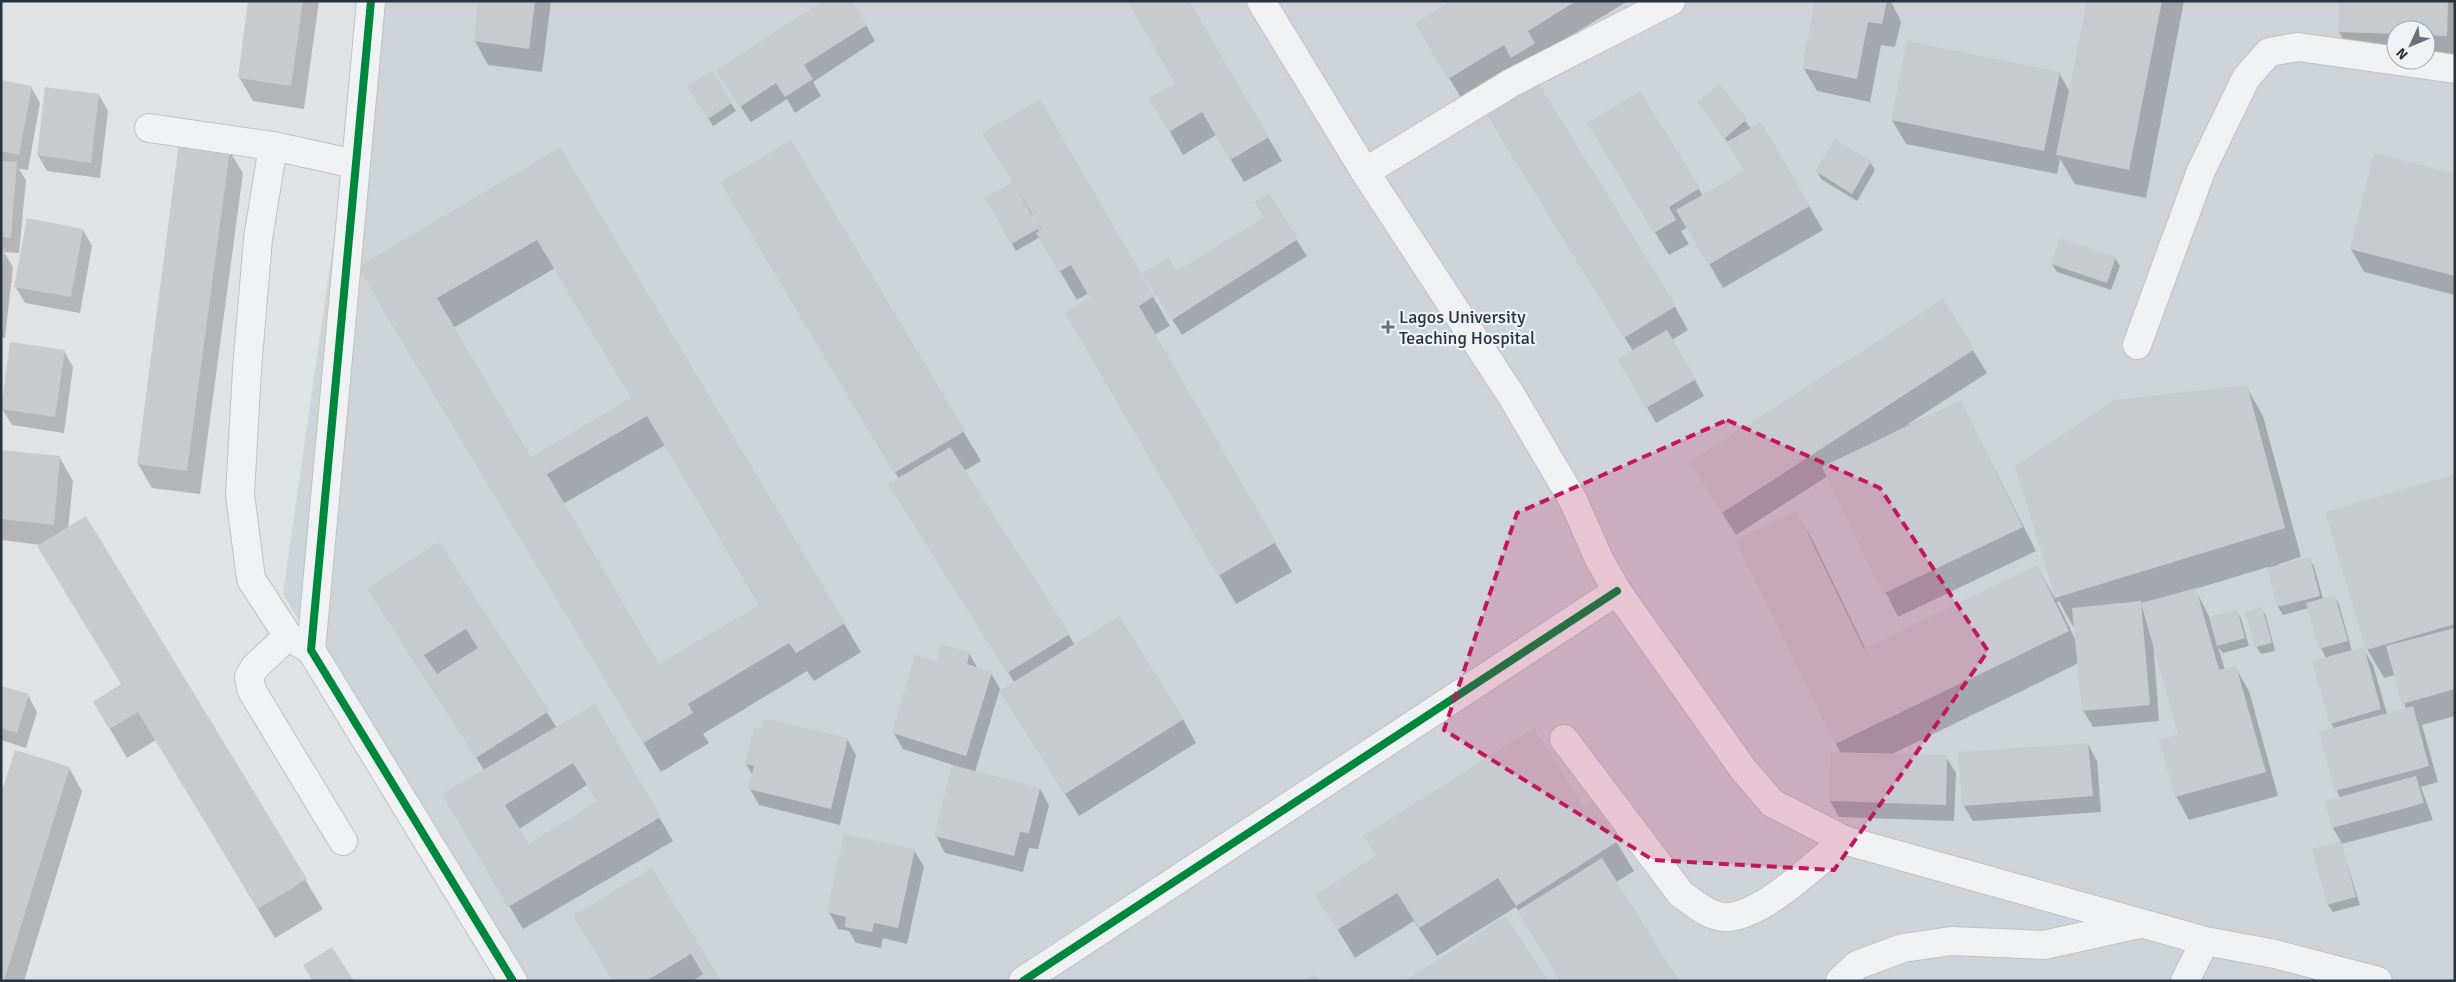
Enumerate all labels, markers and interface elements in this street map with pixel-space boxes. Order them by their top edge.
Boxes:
north arrow [2386,20,2436,70]
text: N [2393,44,2412,63]
place label: Lagos University Teaching Hospital [1399,306,1535,349]
marker: Lagos University Teaching Hospital [1381,320,1395,334]

